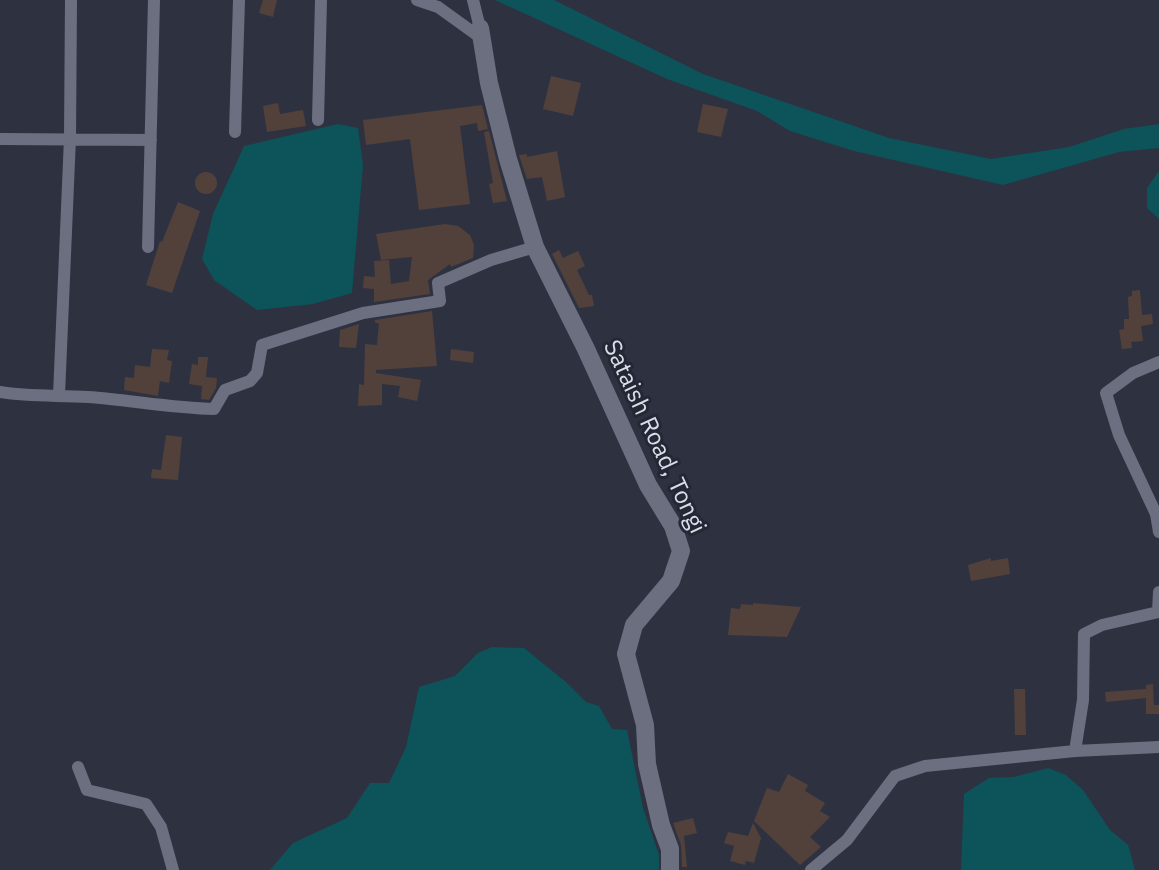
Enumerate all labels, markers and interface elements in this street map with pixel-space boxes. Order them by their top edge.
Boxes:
street label: Sataish Road, Tongi [597,336,711,538]

